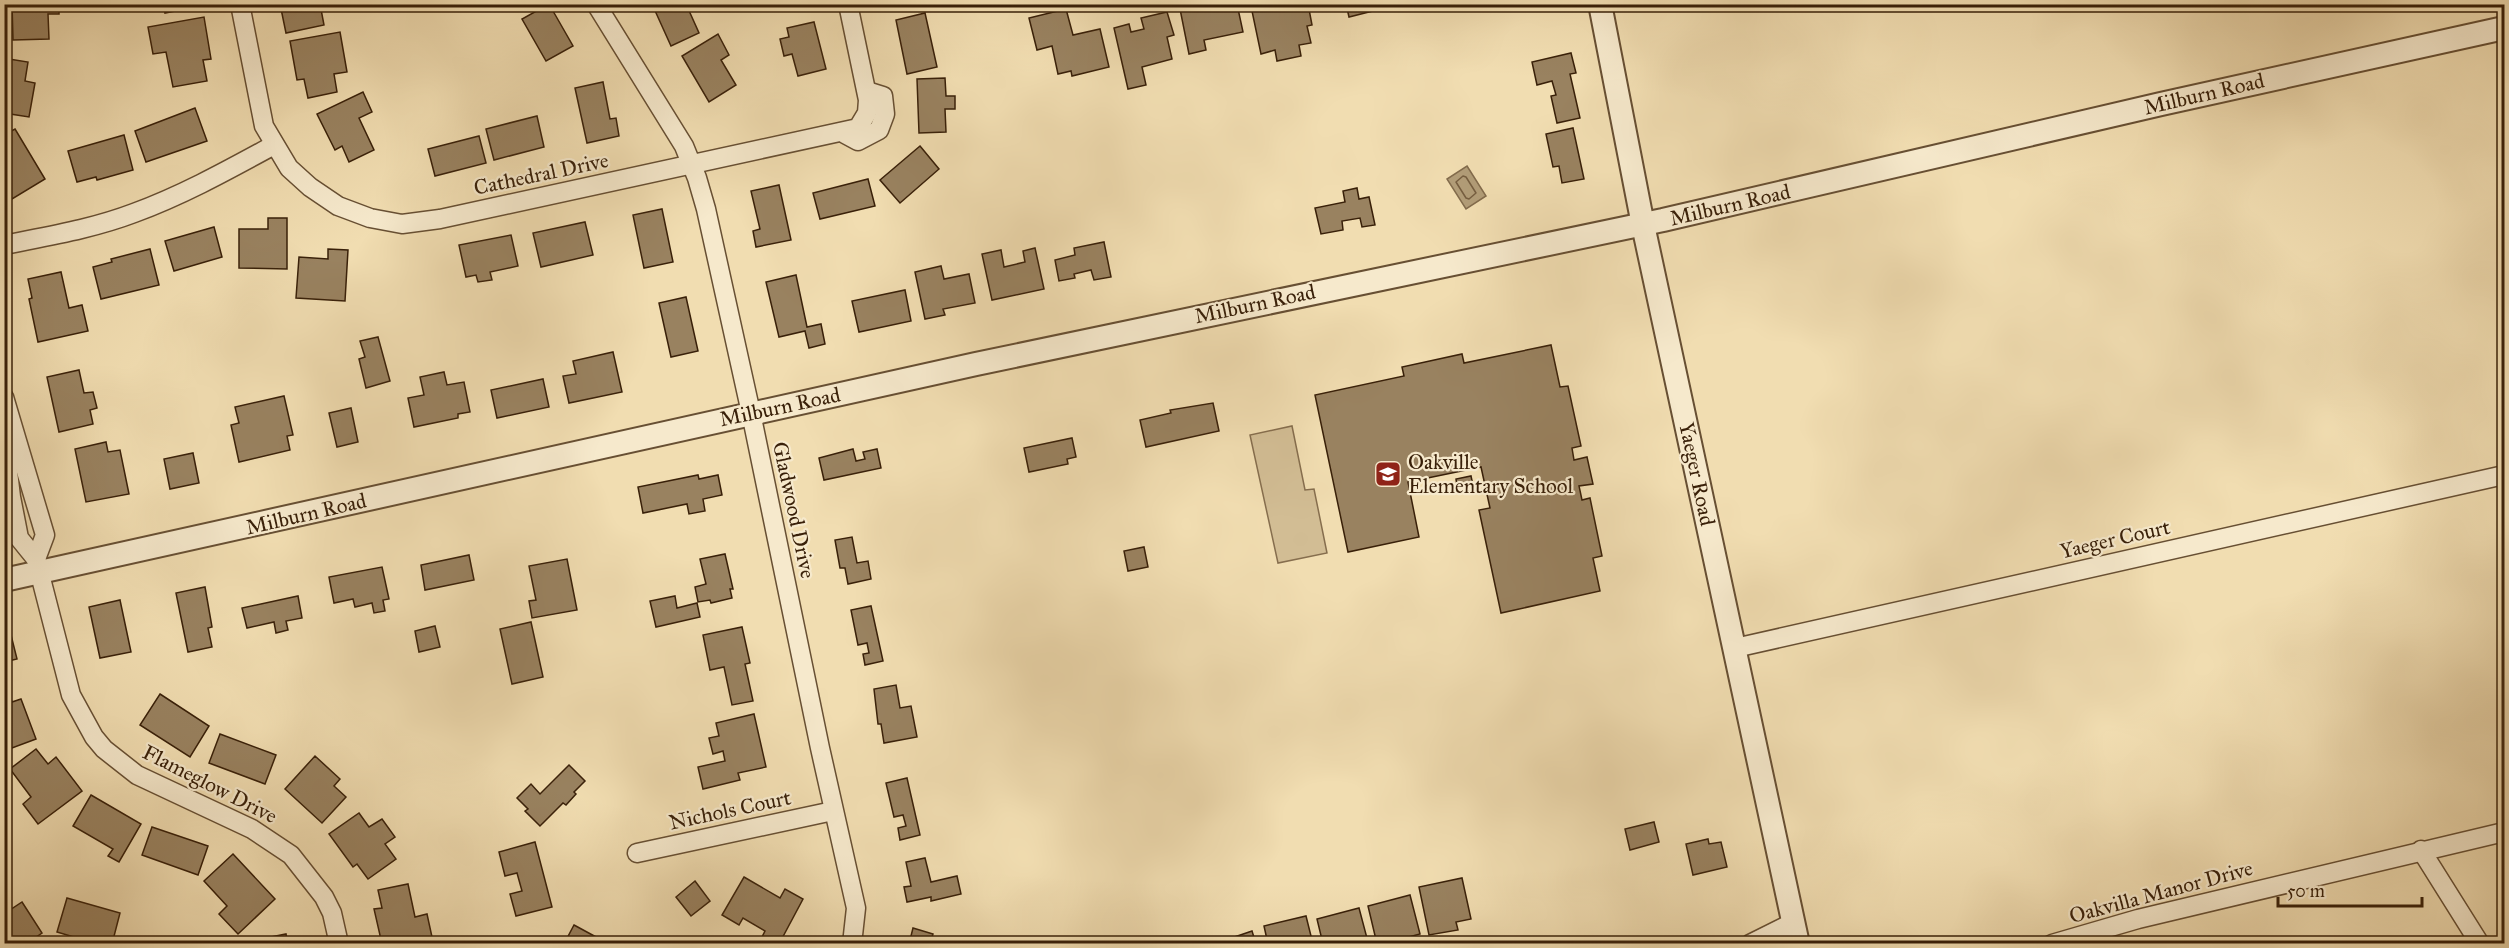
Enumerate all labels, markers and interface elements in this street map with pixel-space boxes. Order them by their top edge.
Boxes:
street label: Milburn Road [2141,67,2267,120]
street label: Cathedral Drive [471,147,611,201]
street label: Milburn Road [1667,178,1793,231]
street label: Milburn Road [1192,278,1318,329]
street label: Milburn Road [717,381,843,432]
street label: Yaeger Road [1673,420,1721,529]
street label: Gladwood Drive [767,439,821,581]
place label: Oakville Elementary School [1408,449,1573,499]
school or university icon: Oakville Elementary School [1373,459,1403,489]
street label: Milburn Road [243,487,369,540]
street label: Yaeger Court [2057,514,2173,564]
street label: Flameglow Drive [138,739,282,829]
street label: Nichols Court [667,784,794,836]
street label: Oakvilla Manor Drive [2066,855,2256,929]
scale bar [2278,870,2422,908]
text: 50 m [2287,880,2325,902]

